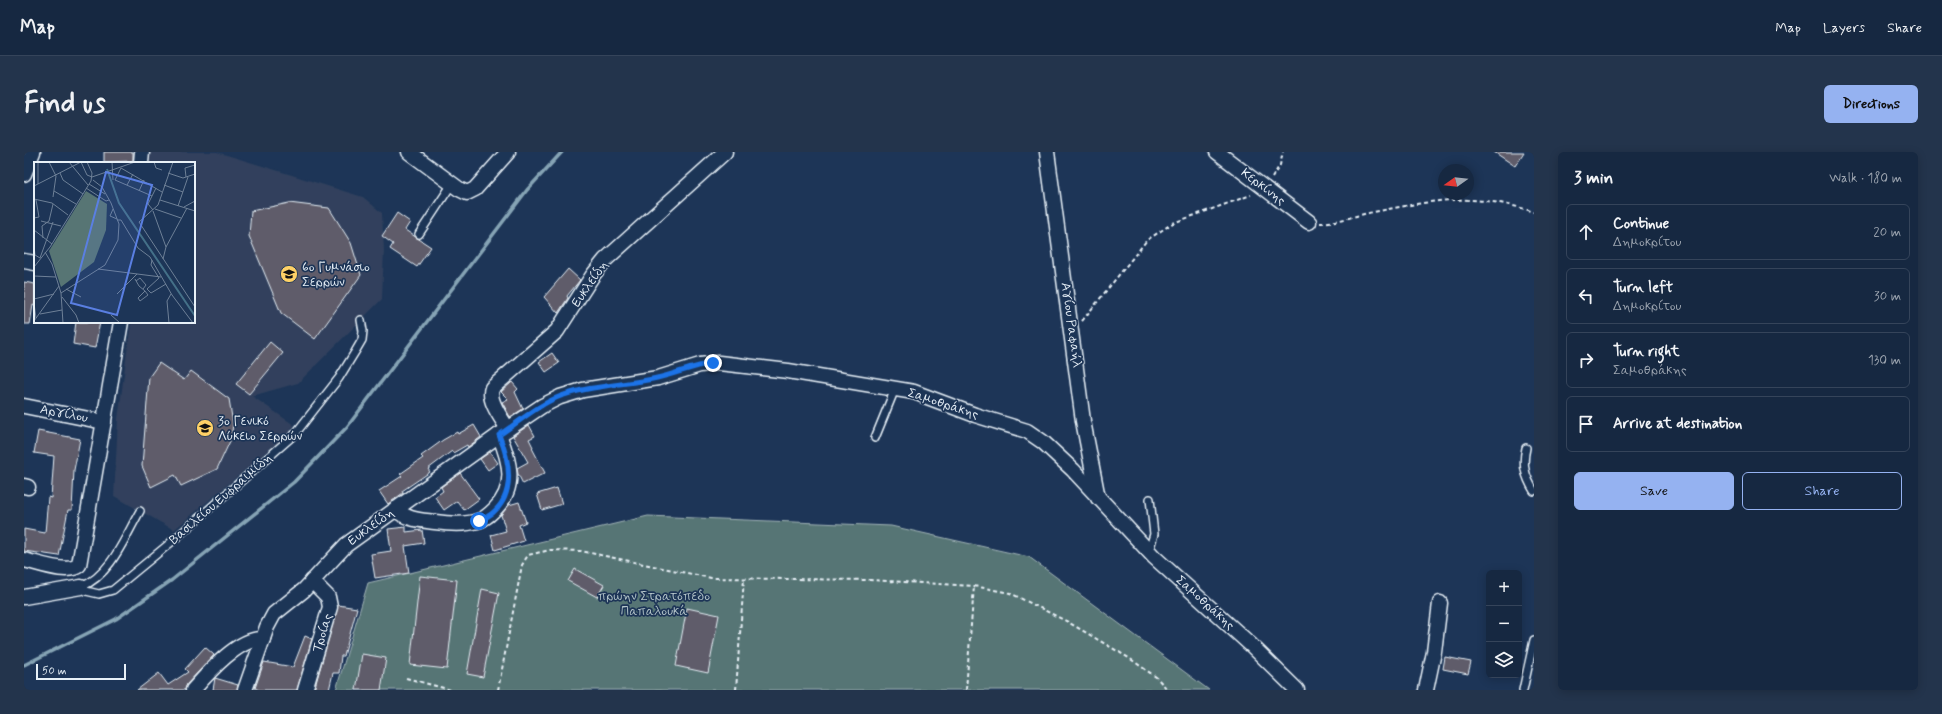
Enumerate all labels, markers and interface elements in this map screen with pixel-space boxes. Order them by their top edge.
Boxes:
text: Map [20,15,55,40]
text: Map [1775,19,1801,37]
text: Layers [1823,19,1865,37]
text: Share [1887,19,1922,37]
button: Directions [1824,85,1918,123]
text: Find us [24,86,105,123]
inset map [34,162,195,323]
north arrow [1438,164,1474,200]
street label: Κερκίνης [1237,165,1289,210]
text: 3 min [1574,167,1613,189]
text: Walk · 180 m [1829,170,1902,187]
text: Continue [1613,214,1669,234]
icon: ahead [1575,221,1597,243]
text: 20 m [1873,224,1901,241]
text: Δημοκρίτου [1613,234,1681,251]
street label: Ευκλείδη [568,257,612,311]
place label: 6ο Γυμνάσιο Σερρών [302,259,370,291]
school or university icon: 6ο Γυμνάσιο Σερρών [279,264,299,284]
text: Turn left [1613,278,1673,298]
street label: Αγίου Ραφαήλ [1057,281,1085,369]
icon: left [1575,285,1597,307]
text: 30 m [1874,288,1901,305]
text: Δημοκρίτου [1613,298,1681,315]
text: Turn right [1613,342,1680,362]
icon: right [1575,349,1597,371]
text: 130 m [1868,352,1901,369]
route end [704,354,722,372]
text: Σαμοθράκης [1613,362,1687,379]
street label: Σαμοθράκης [905,385,981,424]
street label: Αργίλου [39,401,90,427]
place label: 3ο Γενικό Λύκειο Σερρών [218,413,303,445]
icon: arrive [1575,413,1597,435]
text: Arrive at destination [1613,414,1742,434]
school or university icon: 3ο Γενικό Λύκειο Σερρών [195,418,215,438]
street label: Βασιλείου Ευφραιμίδη [166,450,276,548]
button: Save [1574,472,1734,510]
button: Share [1742,472,1902,510]
street label: Ευκλείδη [345,505,397,549]
route start [470,512,488,530]
map controls [1486,570,1522,678]
button: + [1486,570,1522,606]
street label: Σαμοθράκης [1172,572,1238,634]
park label: πρώην Στρατόπεδο Παπαλουκά [598,588,710,620]
button: − [1486,606,1522,642]
street label: Τροίας [309,611,337,654]
button: layers [1486,642,1522,678]
scale bar [36,662,126,681]
text: 50 m [42,664,67,678]

